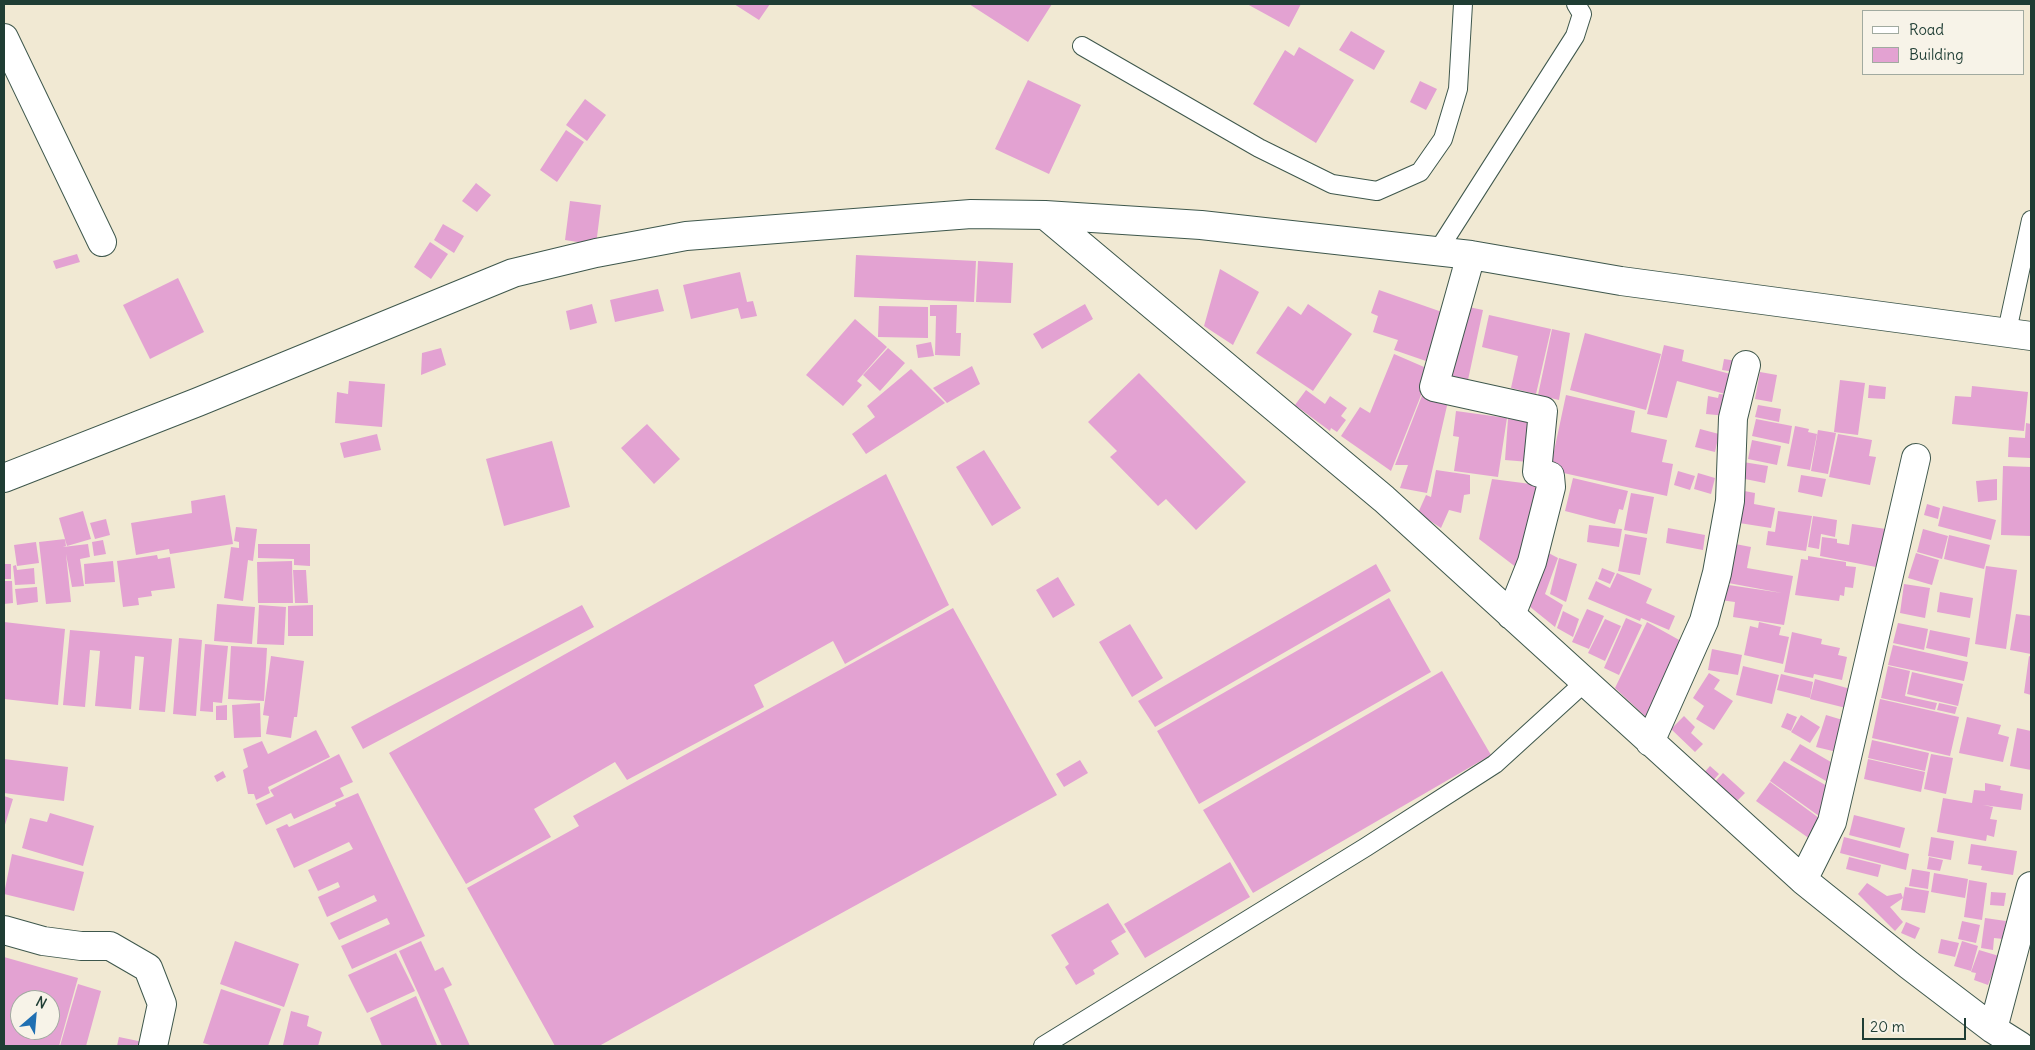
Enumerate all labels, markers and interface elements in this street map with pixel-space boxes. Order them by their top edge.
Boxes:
legend [1862,10,2025,75]
text: Road [1909,20,1944,39]
text: Building [1909,45,1964,64]
north arrow [10,990,60,1040]
text: N [33,992,50,1013]
scale bar [1865,1008,1969,1040]
text: 20 m [1870,1017,1905,1036]

